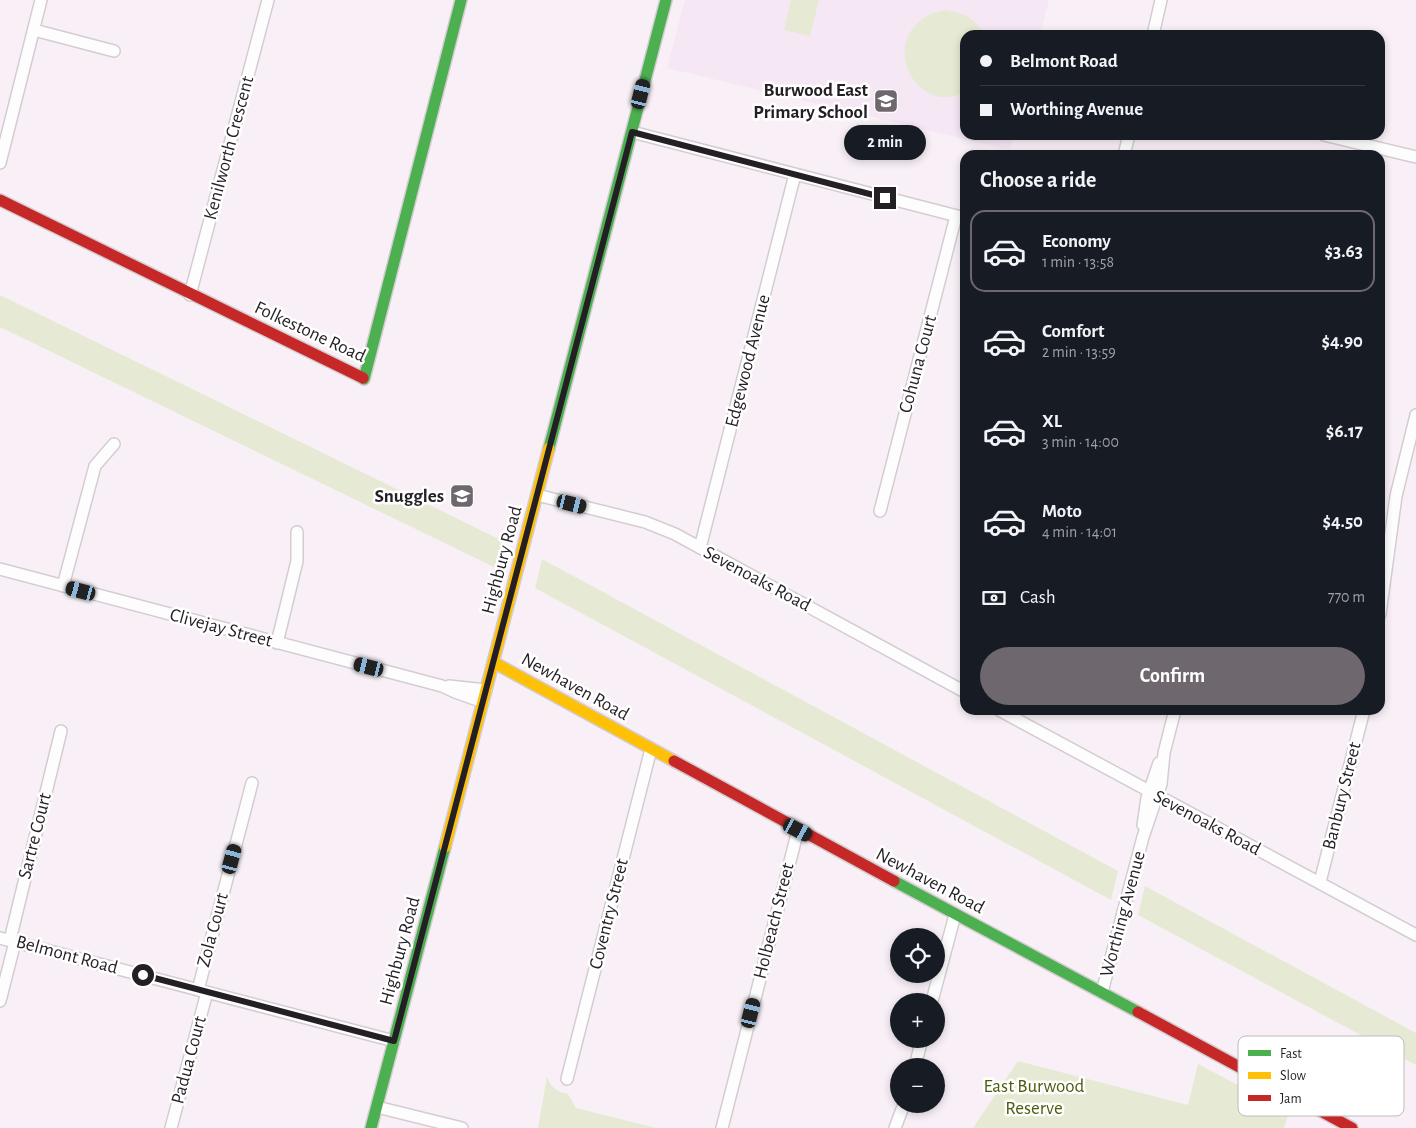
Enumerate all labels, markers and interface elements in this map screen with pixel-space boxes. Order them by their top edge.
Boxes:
text: Belmont Road [1010,52,1118,71]
street label: Kenilworth Crescent [201,74,257,222]
car [630,78,651,110]
place label: Burwood East Primary School [753,81,869,122]
school or university icon: Burwood East Primary School [873,88,899,114]
text: Worthing Avenue [1010,100,1143,119]
callout: 2 min [844,126,926,160]
text: 2 min [867,134,903,150]
text: Choose a ride [980,169,1096,191]
route end [874,187,896,209]
icon: car [982,229,1027,274]
text: Economy [1042,232,1111,251]
text: $3.63 [1325,242,1363,261]
text: 1 min · 13:58 [1042,254,1114,270]
street label: Edgewood Avenue [722,293,774,429]
street label: Folkestone Road [252,298,369,366]
street label: Cohuna Court [896,313,940,415]
icon: car [982,319,1027,364]
text: Comfort [1042,322,1104,341]
text: $4.90 [1321,332,1363,351]
text: 2 min · 13:59 [1042,344,1116,360]
icon: car [982,409,1027,454]
text: XL [1042,412,1062,431]
text: $6.17 [1326,422,1363,441]
text: 3 min · 14:00 [1042,434,1119,450]
school or university icon: Snuggles [449,483,475,509]
place label: Snuggles [374,487,444,506]
car [555,493,588,515]
icon: car [982,499,1027,544]
text: Moto [1042,502,1082,521]
street label: Highbury Road [478,504,526,616]
text: $4.50 [1322,512,1363,531]
text: 4 min · 14:01 [1042,524,1117,540]
street label: Sevenoaks Road [700,543,814,615]
car [64,580,97,602]
icon: cash [980,584,1008,612]
text: Cash [1020,588,1056,607]
text: 770 m [1328,589,1365,605]
street label: Clivejay Street [168,605,274,651]
button: Confirm [980,647,1365,705]
street label: Newhaven Road [518,650,632,724]
car [352,656,385,678]
street label: Banbury Street [1319,740,1365,852]
street label: Sevenoaks Road [1150,787,1264,859]
street label: Sartre Court [15,791,55,881]
car [781,816,814,844]
car [220,843,243,875]
street label: Newhaven Road [873,844,987,918]
street label: Worthing Avenue [1097,849,1149,979]
street label: Coventry Street [586,857,632,971]
street label: Holbeach Street [750,861,798,981]
street label: Zola Court [194,891,232,969]
street label: Highbury Road [376,895,424,1007]
map controls [890,928,945,1113]
button: locate [890,928,945,983]
street label: Belmont Road [14,932,120,978]
route start [132,964,154,986]
button: + [890,993,945,1048]
car [740,997,761,1029]
street label: Padua Court [168,1014,210,1106]
legend [1238,1036,1404,1116]
text: Fast [1280,1047,1302,1061]
button: − [890,1058,945,1113]
text: Slow [1280,1069,1307,1083]
park label: East Burwood Reserve [984,1077,1085,1118]
text: Jam [1280,1092,1302,1106]

